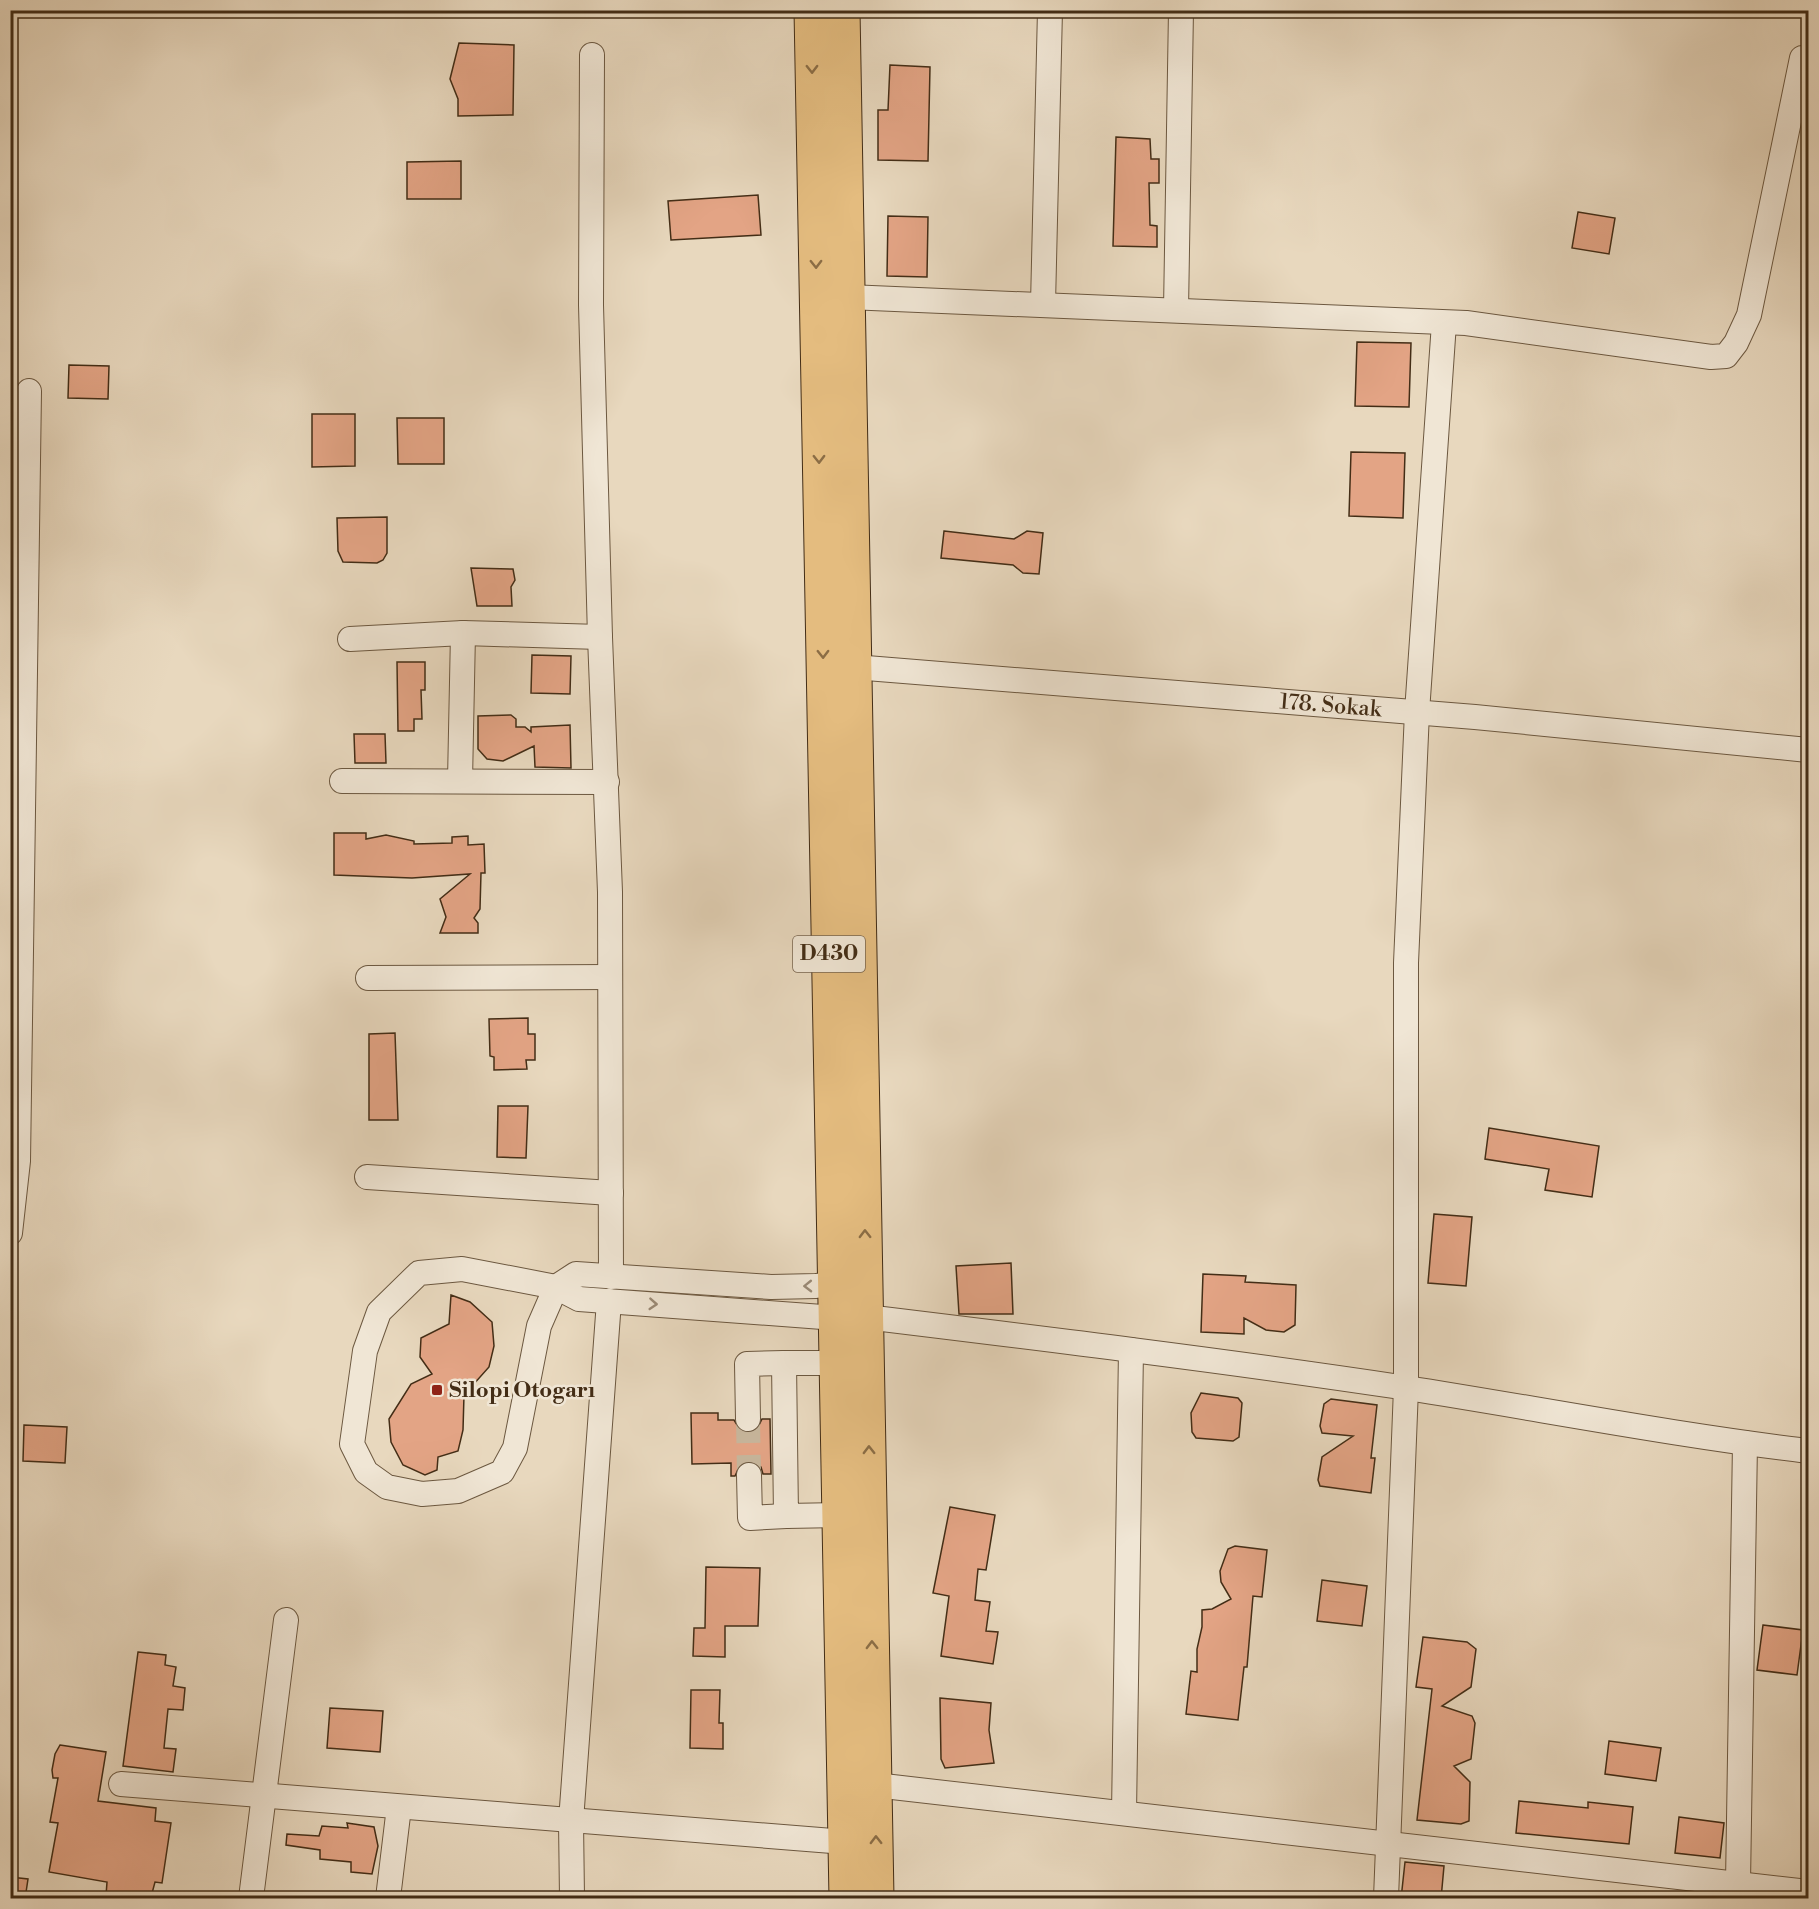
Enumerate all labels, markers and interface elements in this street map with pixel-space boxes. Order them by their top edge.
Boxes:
one-way arrow [806,64,818,73]
one-way arrow [809,259,822,268]
one-way arrow [813,454,826,463]
one-way arrow [817,649,829,658]
street label: 178. Sokak [1279,688,1384,723]
road number: D430 [793,936,865,972]
one-way arrow [858,1230,871,1239]
one-way arrow [803,1280,812,1292]
one-way arrow [649,1297,658,1310]
place label: Silopi Otogarı [449,1377,595,1404]
marker: Silopi Otogarı [430,1383,444,1397]
one-way arrow [862,1446,875,1455]
one-way arrow [866,1641,878,1650]
one-way arrow [869,1836,882,1845]

